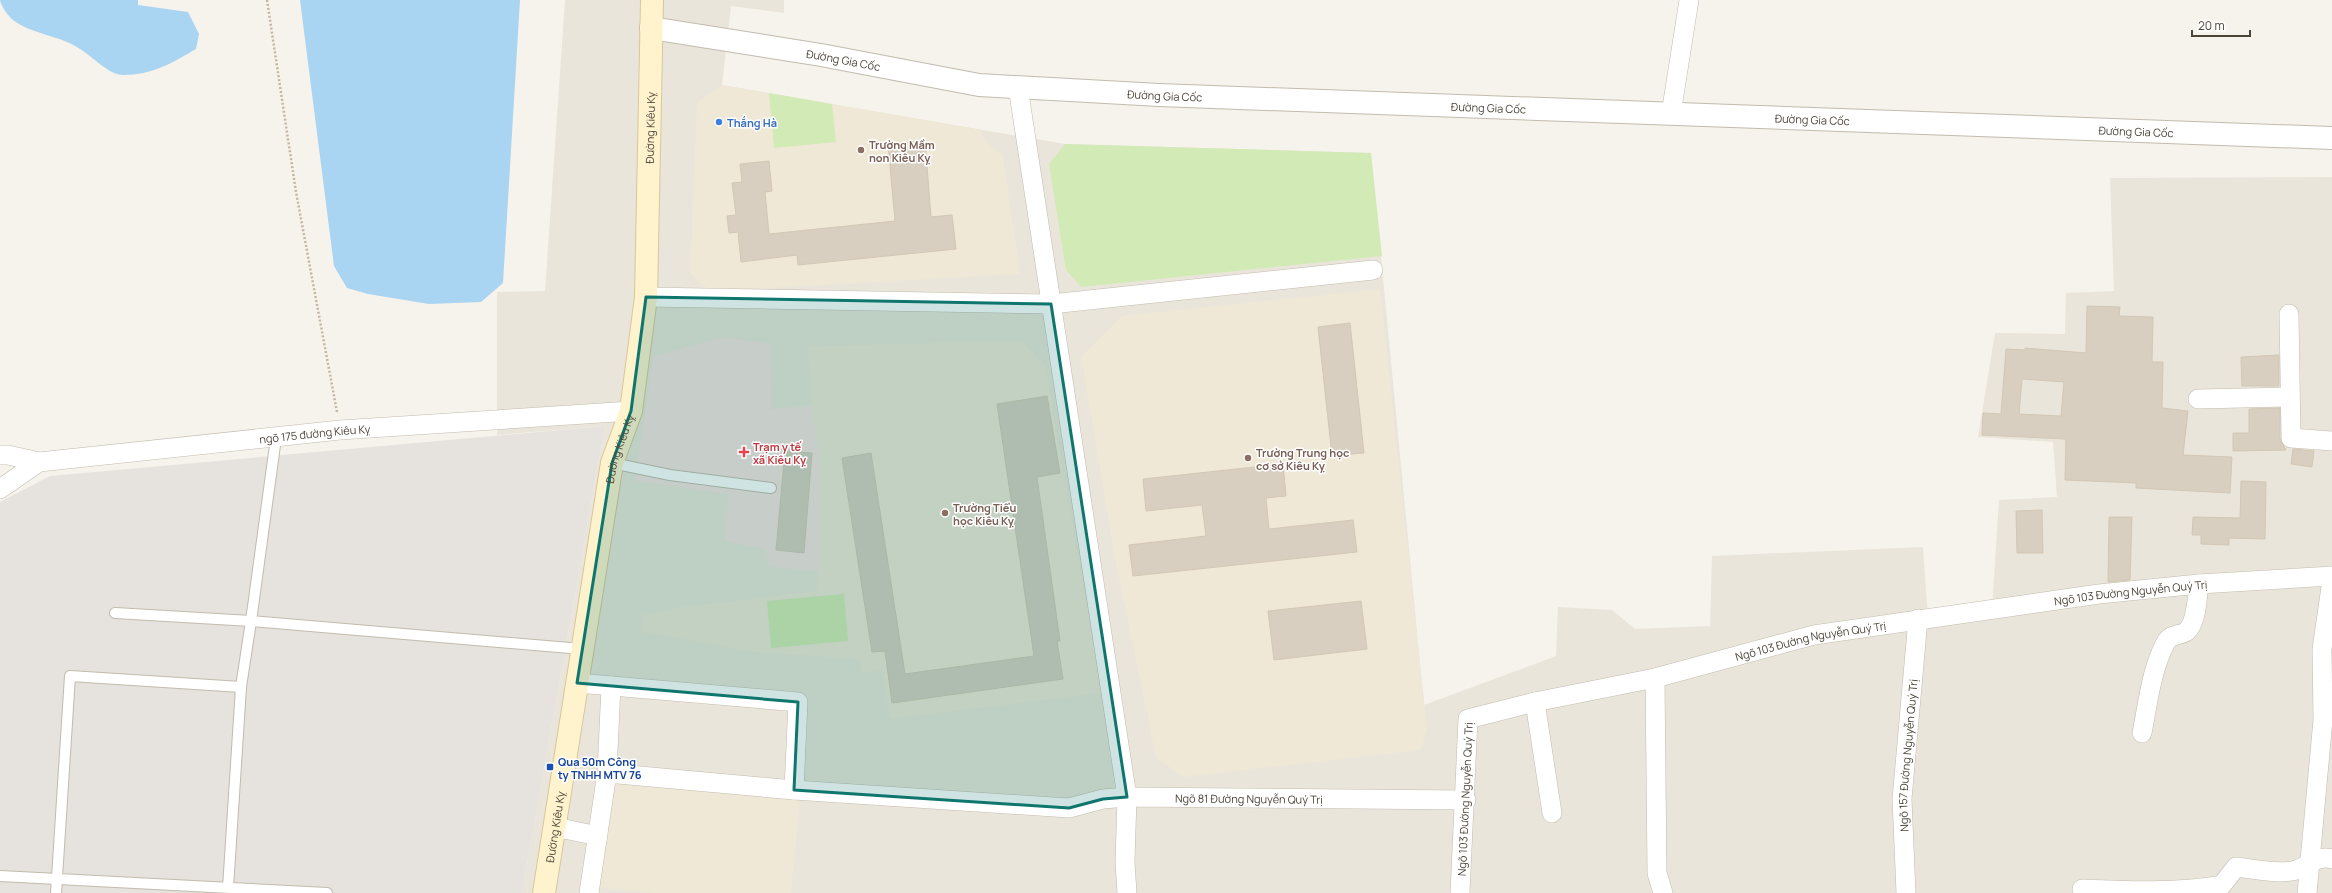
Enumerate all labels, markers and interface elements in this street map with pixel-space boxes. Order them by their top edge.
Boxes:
scale bar [2192,12,2250,38]
text: 20 m [2198,17,2225,34]
street label: Đường Gia Cốc [805,45,882,74]
street label: Đường Gia Cốc [1127,86,1203,104]
street label: Đường Kiêu Kỵ [641,91,658,164]
street label: Đường Gia Cốc [1451,98,1526,116]
street label: Đường Gia Cốc [1775,110,1850,128]
place label: Thắng Hà [727,115,777,130]
marker: Thắng Hà [714,117,724,127]
street label: Đường Gia Cốc [2098,122,2174,140]
place label: Trường Mầm non Kiêu Kỵ [869,137,935,165]
marker: Trường Mầm non Kiêu Kỵ [856,145,866,155]
street label: Đường Kiêu Kỵ [601,412,637,484]
street label: ngõ 175 đường Kiêu Kỵ [258,421,371,446]
place label: Trạm y tế xã Kiêu Kỵ [753,439,807,467]
place label: Trường Trung học cơ sở Kiêu Kỵ [1256,445,1349,473]
marker: Trạm y tế xã Kiêu Kỵ [738,446,750,458]
marker: Trường Trung học cơ sở Kiêu Kỵ [1243,453,1253,463]
place label: Trường Tiểu học Kiêu Kỵ [953,500,1016,528]
marker: Trường Tiểu học Kiêu Kỵ [940,508,950,518]
street label: Ngõ 103 Đường Nguyễn Quý Trị [2053,576,2208,608]
street label: Ngõ 103 Đường Nguyễn Quý Trị [1733,617,1887,664]
street label: Ngõ 157 Đường Nguyễn Quý Trị [1894,678,1920,832]
street label: Ngõ 103 Đường Nguyễn Quý Trị [1453,722,1475,876]
place label: Qua 50m Công ty TNHH MTV 76 [558,754,642,782]
marker: Qua 50m Công ty TNHH MTV 76 [545,762,555,772]
street label: Đường Kiêu Kỵ [541,790,568,864]
street label: Ngõ 81 Đường Nguyễn Quý Trị [1175,790,1323,806]

